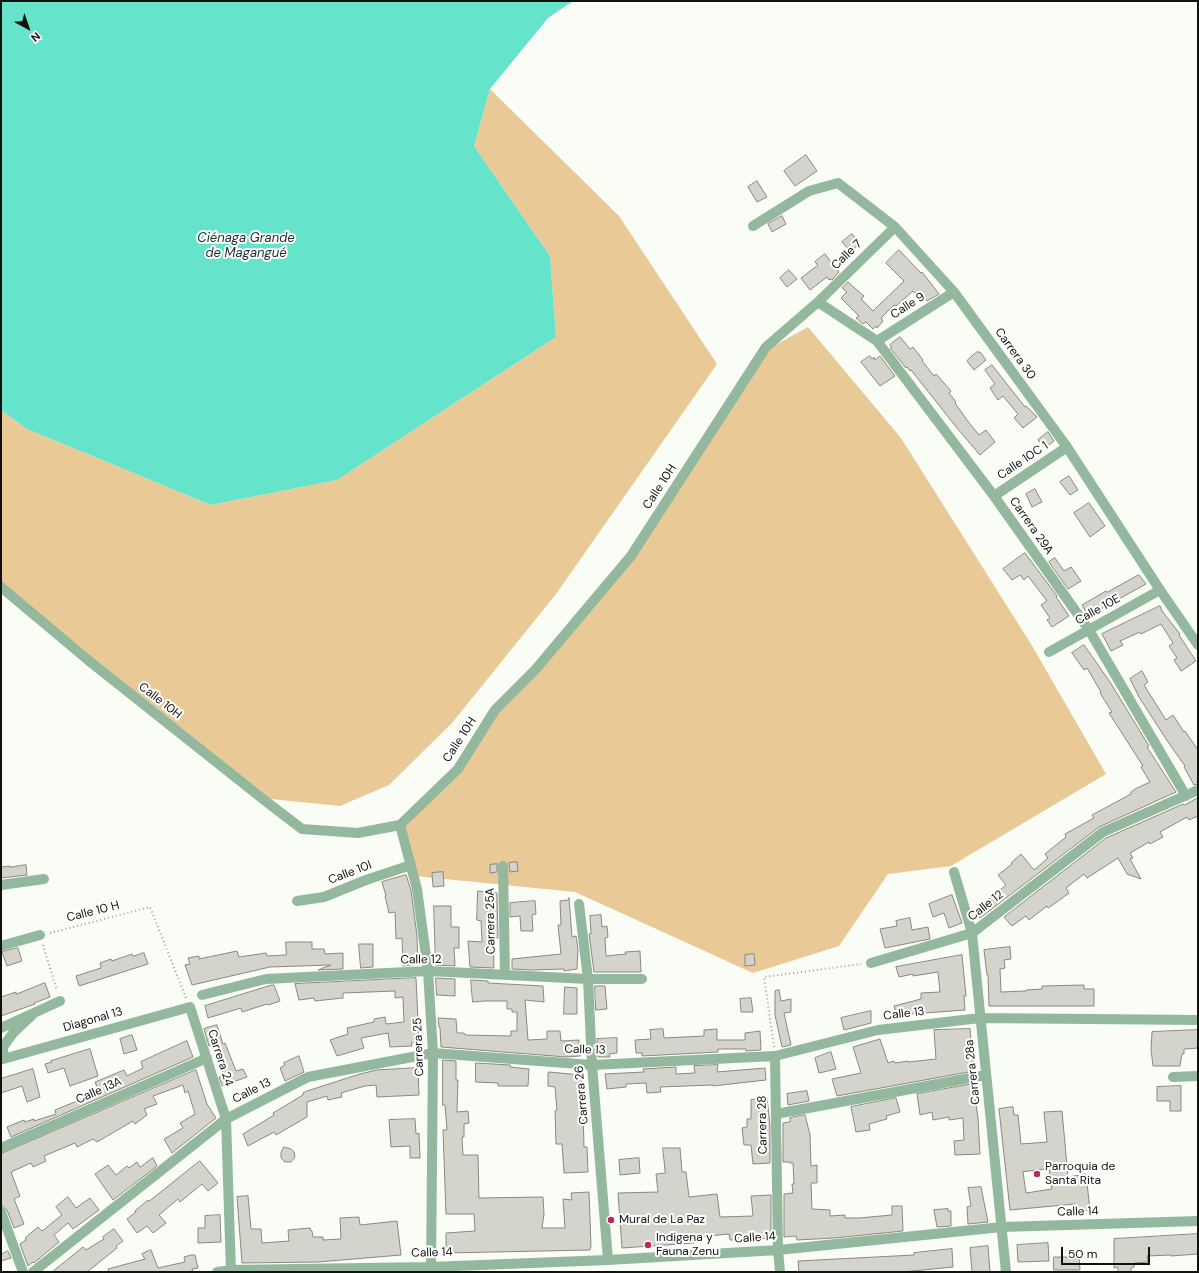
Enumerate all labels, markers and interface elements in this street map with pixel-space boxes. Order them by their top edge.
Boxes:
north arrow [8,8,48,48]
text: N [28,29,43,45]
water label: Ciénaga Grande de Magangué [197,231,295,262]
street label: Calle 7 [829,237,865,273]
street label: Calle 9 [888,290,928,322]
street label: Carrera 30 [992,325,1038,383]
street label: Calle 10C 1 [995,439,1051,483]
street label: Calle 10H [640,462,680,512]
street label: Carrera 29A [1006,495,1056,557]
street label: Calle 10E [1073,592,1123,628]
street label: Calle 10H [136,680,184,722]
street label: Calle 10H [440,715,480,765]
street label: Calle 10I [326,858,374,888]
street label: Carrera 25A [483,888,499,954]
street label: Calle 12 [965,888,1007,924]
street label: Calle 10 H [65,899,121,925]
street label: Calle 12 [400,952,442,968]
street label: Calle 13 [883,1004,925,1024]
street label: Diagonal 13 [62,1005,124,1035]
street label: Carrera 25 [411,1017,427,1077]
street label: Carrera 24 [204,1028,236,1088]
street label: Carrera 28a [962,1039,984,1105]
street label: Calle 13 [564,1042,606,1058]
street label: Carrera 26 [572,1065,592,1125]
street label: Calle 13A [74,1074,124,1108]
street label: Calle 13 [230,1075,274,1107]
street label: Carrera 28 [755,1095,771,1155]
place label: Parroquia de Santa Rita [1045,1160,1115,1188]
marker: Parroquia de Santa Rita [1032,1169,1042,1179]
street label: Calle 14 [1057,1204,1099,1220]
place label: Mural de La Paz [619,1213,705,1227]
marker: Mural de La Paz [606,1215,616,1225]
street label: Calle 14 [734,1229,776,1247]
place label: Indigena y Fauna Zenu [656,1231,719,1259]
scale bar [1063,1239,1152,1265]
marker: Indigena y Fauna Zenu [643,1240,653,1250]
street label: Calle 14 [411,1245,453,1261]
text: 50 m [1068,1246,1097,1262]

